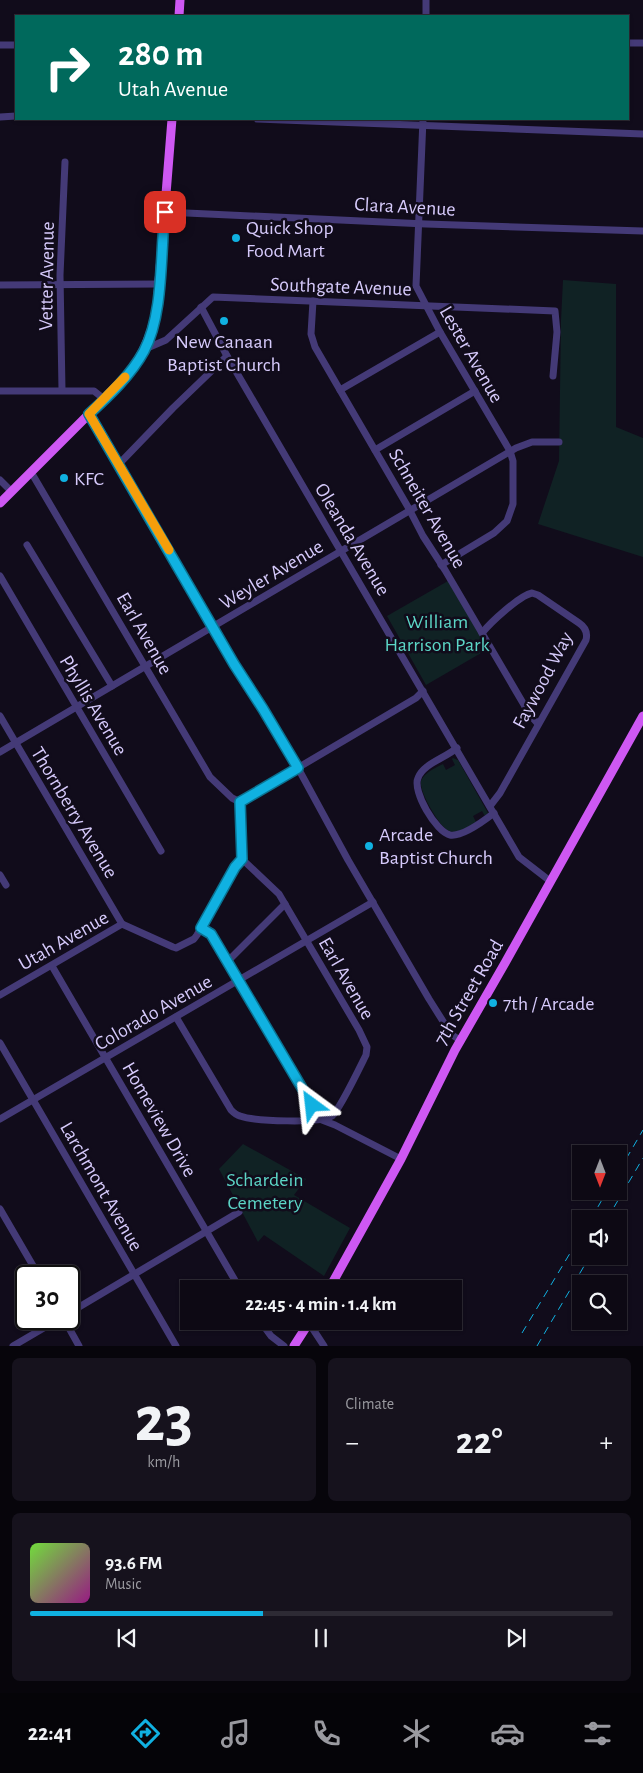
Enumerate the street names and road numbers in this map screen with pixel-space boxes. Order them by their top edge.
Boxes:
street label: Clara Avenue [354,194,456,220]
street label: Vetter Avenue [36,221,58,331]
street label: Southgate Avenue [270,275,412,299]
street label: Lester Avenue [435,303,507,406]
street label: Schneiter Avenue [385,445,469,572]
street label: Oleanda Avenue [311,480,394,599]
street label: Weyler Avenue [216,536,327,614]
street label: Earl Avenue [113,589,176,678]
street label: Faywood Way [509,628,577,732]
street label: Phyllis Avenue [56,652,131,759]
street label: Thornberry Avenue [27,743,121,882]
street label: Utah Avenue [15,907,112,975]
street label: Earl Avenue [315,934,378,1023]
street label: 7th Street Road [431,936,507,1049]
street label: Colorado Avenue [91,971,216,1054]
street label: Homeview Drive [118,1059,200,1180]
street label: Larchmont Avenue [56,1118,146,1255]

